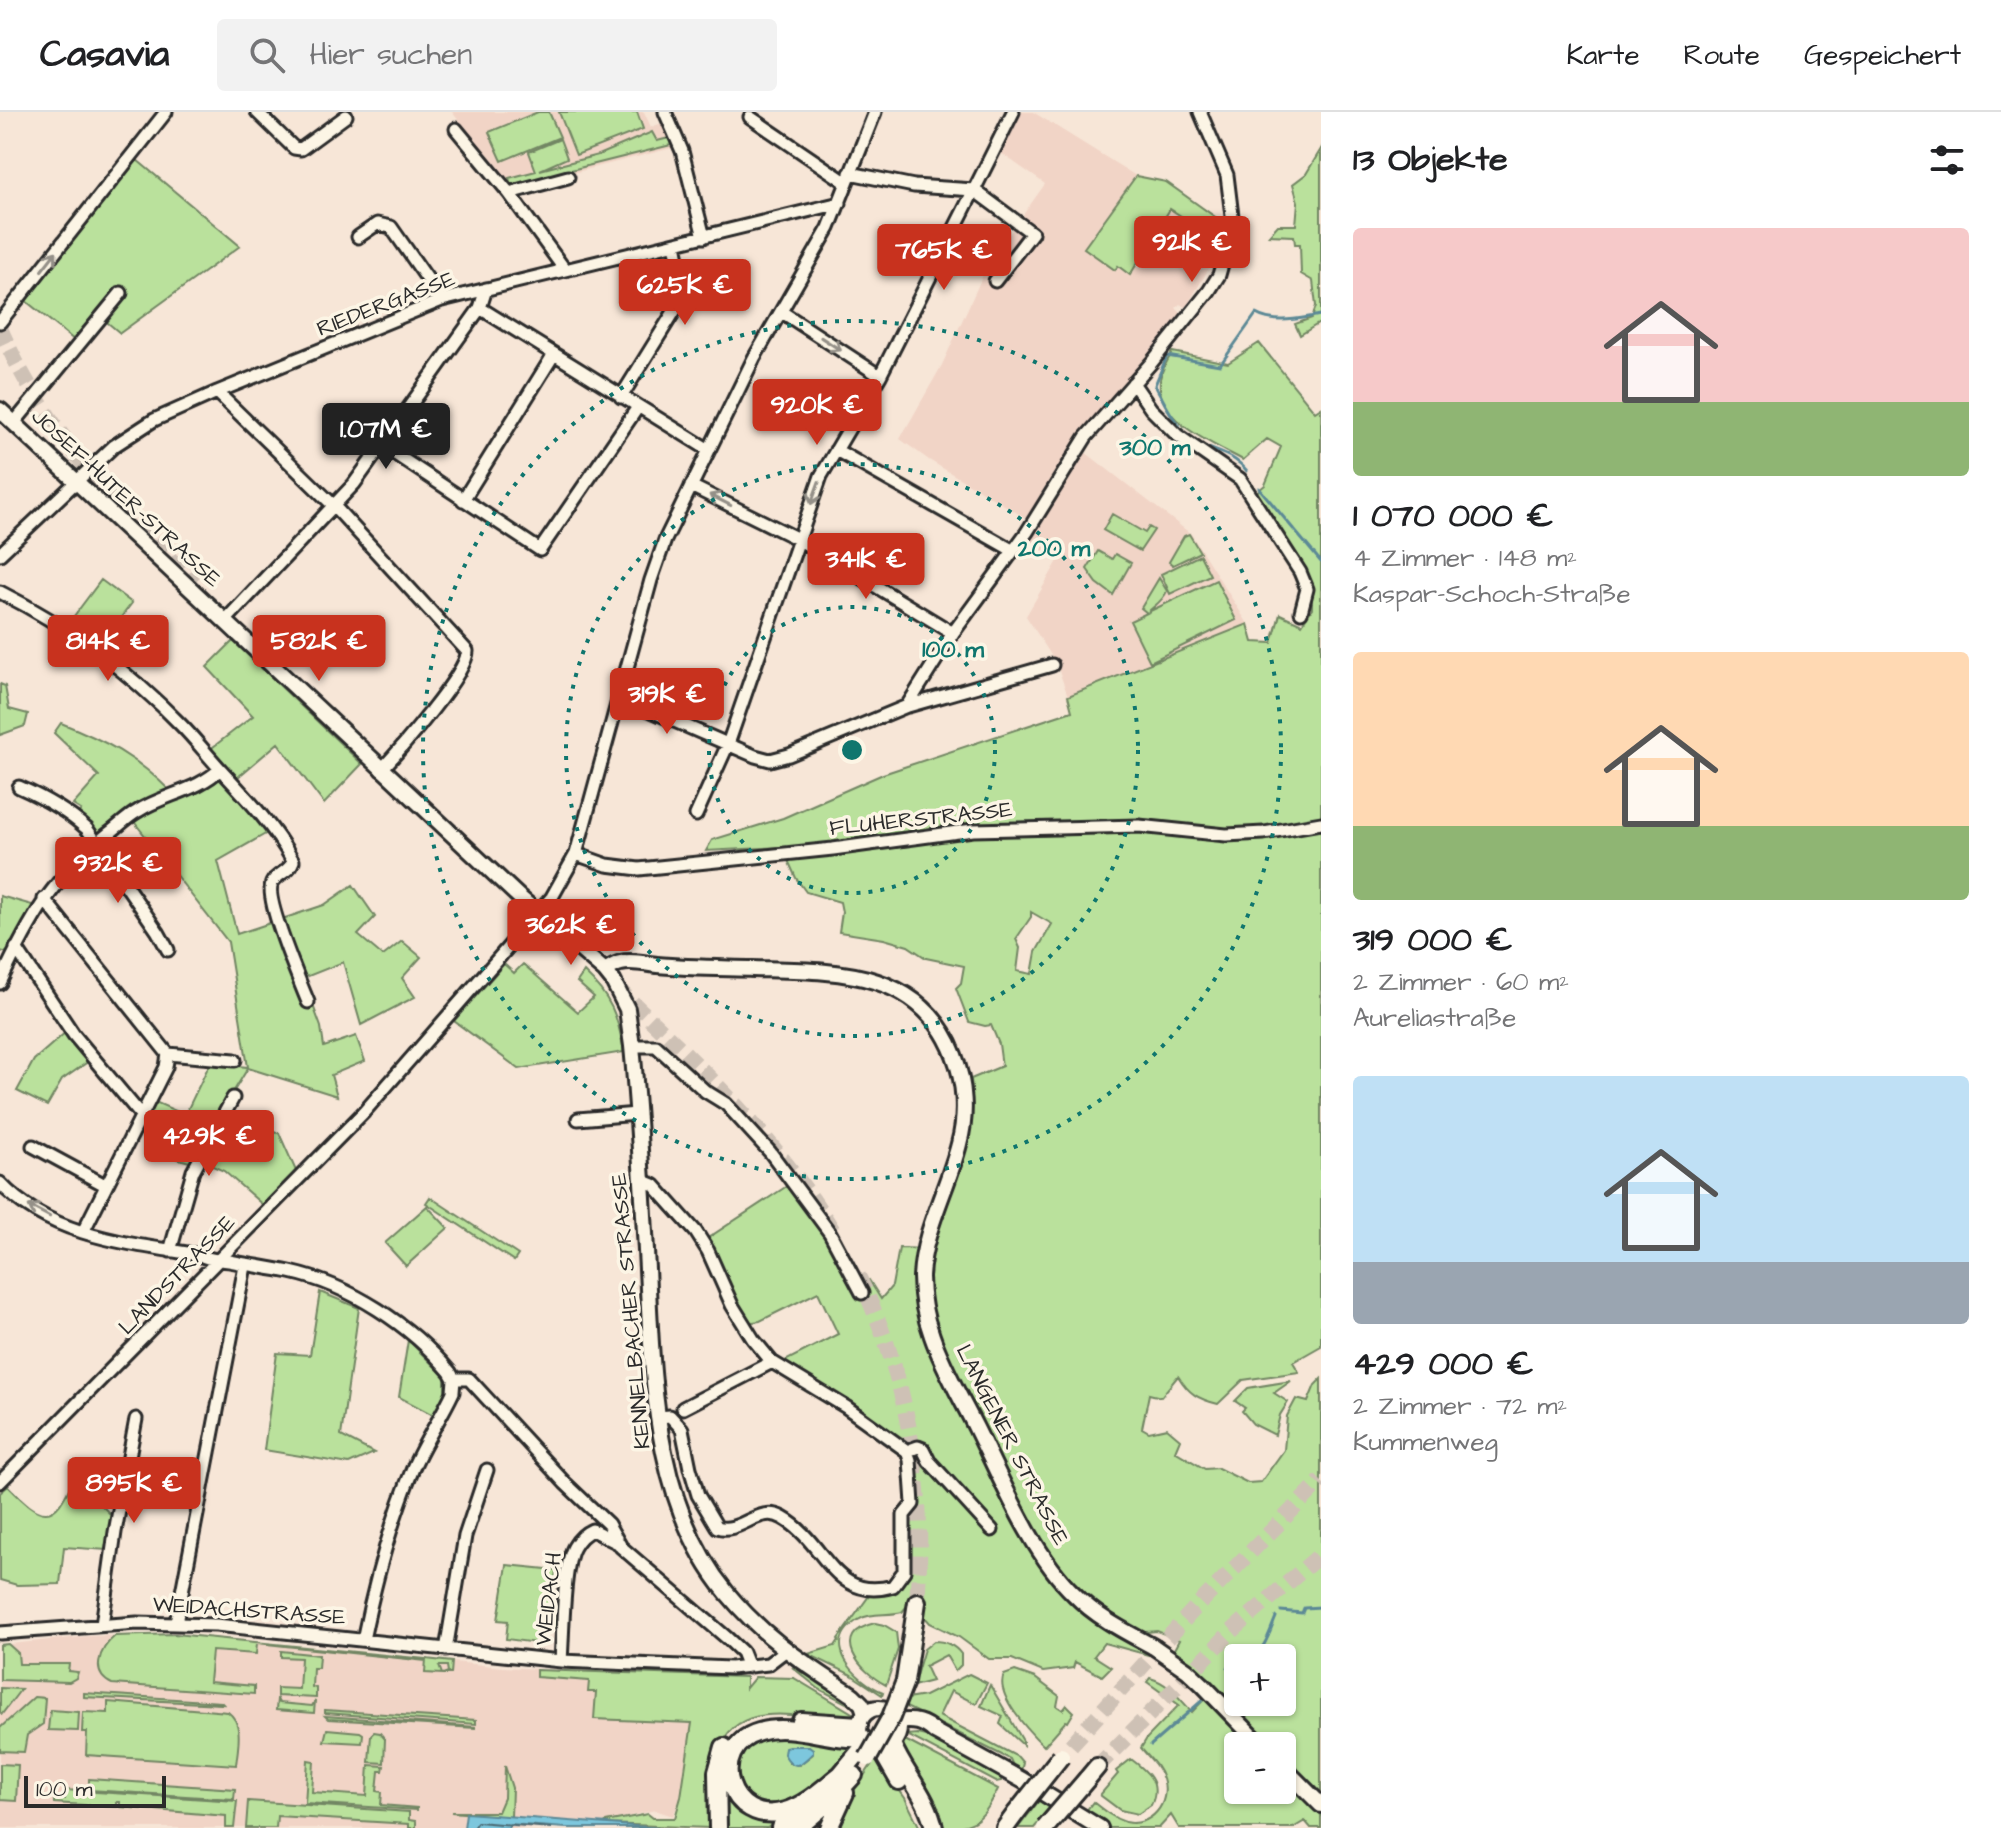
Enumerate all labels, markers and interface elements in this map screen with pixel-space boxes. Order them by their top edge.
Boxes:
search box [217,19,777,91]
text: Casavia [40,29,169,81]
icon: search [245,33,289,77]
text: Hier suchen [309,34,472,76]
text: Karte [1566,36,1640,75]
text: Route [1684,36,1760,75]
text: Gespeichert [1804,36,1961,75]
text: 13 Objekte [1353,136,1508,184]
icon: filters [1925,138,1969,182]
pin: 921K € [1127,216,1257,284]
pin: 765K € [879,224,1009,292]
text: 921K € [1152,224,1232,260]
text: 765K € [895,232,993,268]
one-way arrow [40,251,57,272]
pin: 625K € [620,259,750,327]
street label: RIEDERGASSE [312,263,460,345]
text: 625K € [637,267,733,303]
icon: home [1589,280,1733,424]
one-way arrow [820,336,842,352]
pin: 920K € [752,379,882,447]
text: 920K € [771,387,863,423]
street label: JOSEF-HUTER-STRASSE [24,402,228,594]
pin: 1.07M € [312,403,460,471]
text: 1.07M € [340,411,432,447]
text: 300 m [1119,431,1191,465]
one-way arrow [806,480,821,505]
one-way arrow [708,492,732,507]
text: 1 070 000 € [1353,492,1553,540]
text: 200 m [1017,532,1090,566]
pin: 341K € [801,533,931,601]
text: 4 Zimmer · 148 m² [1353,540,1577,576]
text: 341K € [825,541,907,577]
text: Kaspar-Schoch-Straße [1353,576,1631,612]
pin: 814K € [43,615,173,683]
pin: 582K € [254,615,384,683]
text: 814K € [66,623,150,659]
text: 582K € [271,623,367,659]
text: 100 m [922,633,984,667]
pin: 319K € [602,668,732,736]
text: 319K € [628,676,706,712]
icon: home [1589,704,1733,848]
centre of rings [838,736,866,764]
street label: FLUHERSTRASSE [828,794,1014,844]
pin: 932K € [53,837,183,905]
text: 932K € [73,845,163,881]
pin: 362K € [506,899,636,967]
text: 362K € [525,907,617,943]
text: 319 000 € [1353,916,1513,964]
text: 2 Zimmer · 60 m² [1353,964,1569,1000]
text: Aureliastraße [1353,1000,1516,1036]
pin: 429K € [144,1110,274,1178]
text: 429K € [162,1118,256,1154]
icon: home [1589,1128,1733,1272]
street label: KENNELBACHER STRASSE [603,1172,659,1450]
one-way arrow [27,1203,51,1219]
street label: LANDSTRASSE [112,1208,242,1342]
street label: LANGENER STRASSE [948,1339,1076,1551]
text: 429 000 € [1353,1340,1534,1388]
text: 2 Zimmer · 72 m² [1353,1388,1567,1424]
text: Kummenweg [1353,1424,1498,1460]
pin: 895K € [69,1457,199,1525]
text: 895K € [86,1465,182,1501]
street label: WEIDACH [528,1550,570,1648]
street label: WEIDACHSTRASSE [152,1589,346,1633]
map controls [1224,1644,1296,1804]
button: + [1224,1644,1296,1716]
button: − [1224,1732,1296,1804]
scale bar [24,1772,166,1808]
text: 100 m [36,1774,93,1805]

